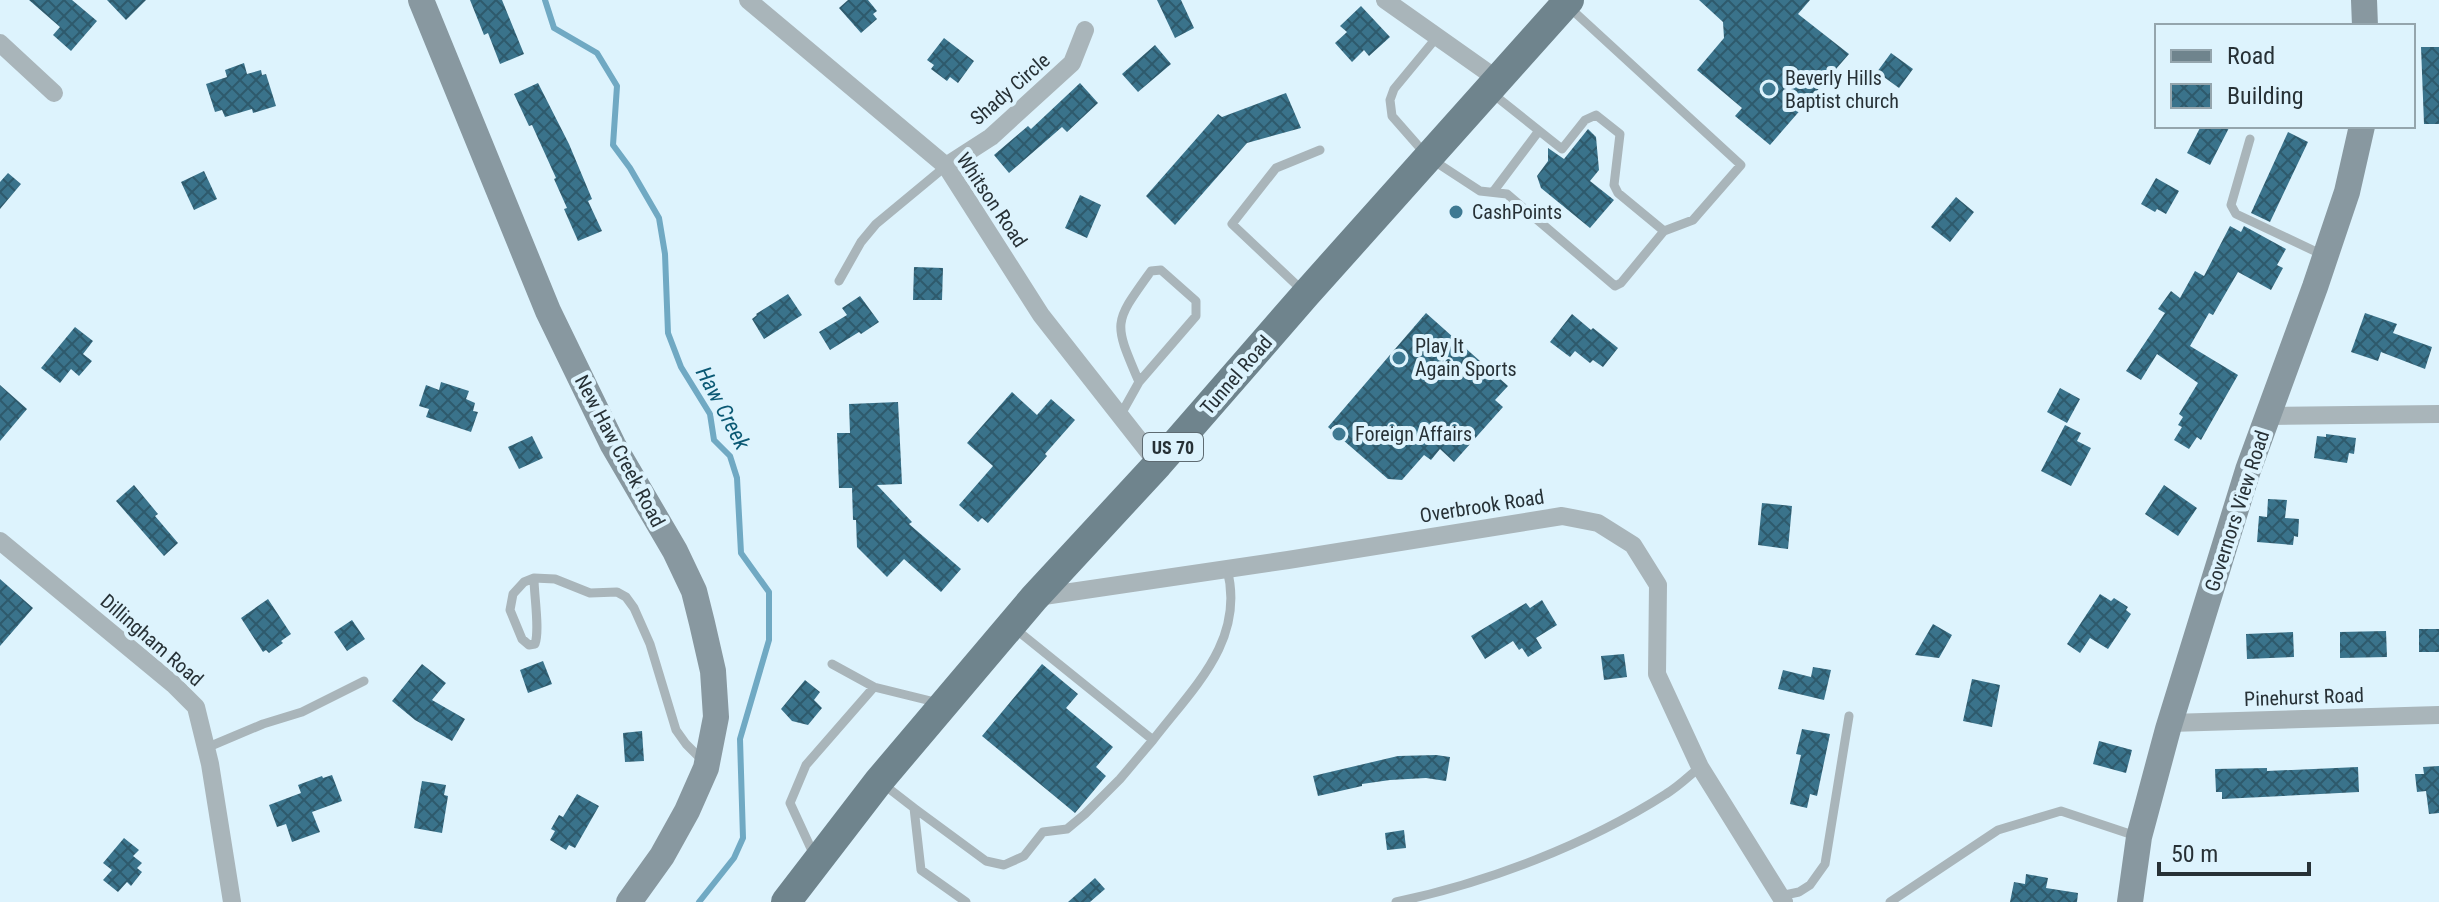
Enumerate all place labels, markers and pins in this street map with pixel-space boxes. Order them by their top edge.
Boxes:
place label: Beverly Hills Baptist church [1785,66,1899,113]
marker: Beverly Hills Baptist church [1760,80,1778,98]
place label: CashPoints [1472,200,1562,224]
marker: CashPoints [1447,203,1465,221]
place label: Play It Again Sports [1415,334,1517,381]
marker: Play It Again Sports [1390,349,1408,367]
place label: Foreign Affairs [1355,422,1472,446]
marker: Foreign Affairs [1330,425,1348,443]

